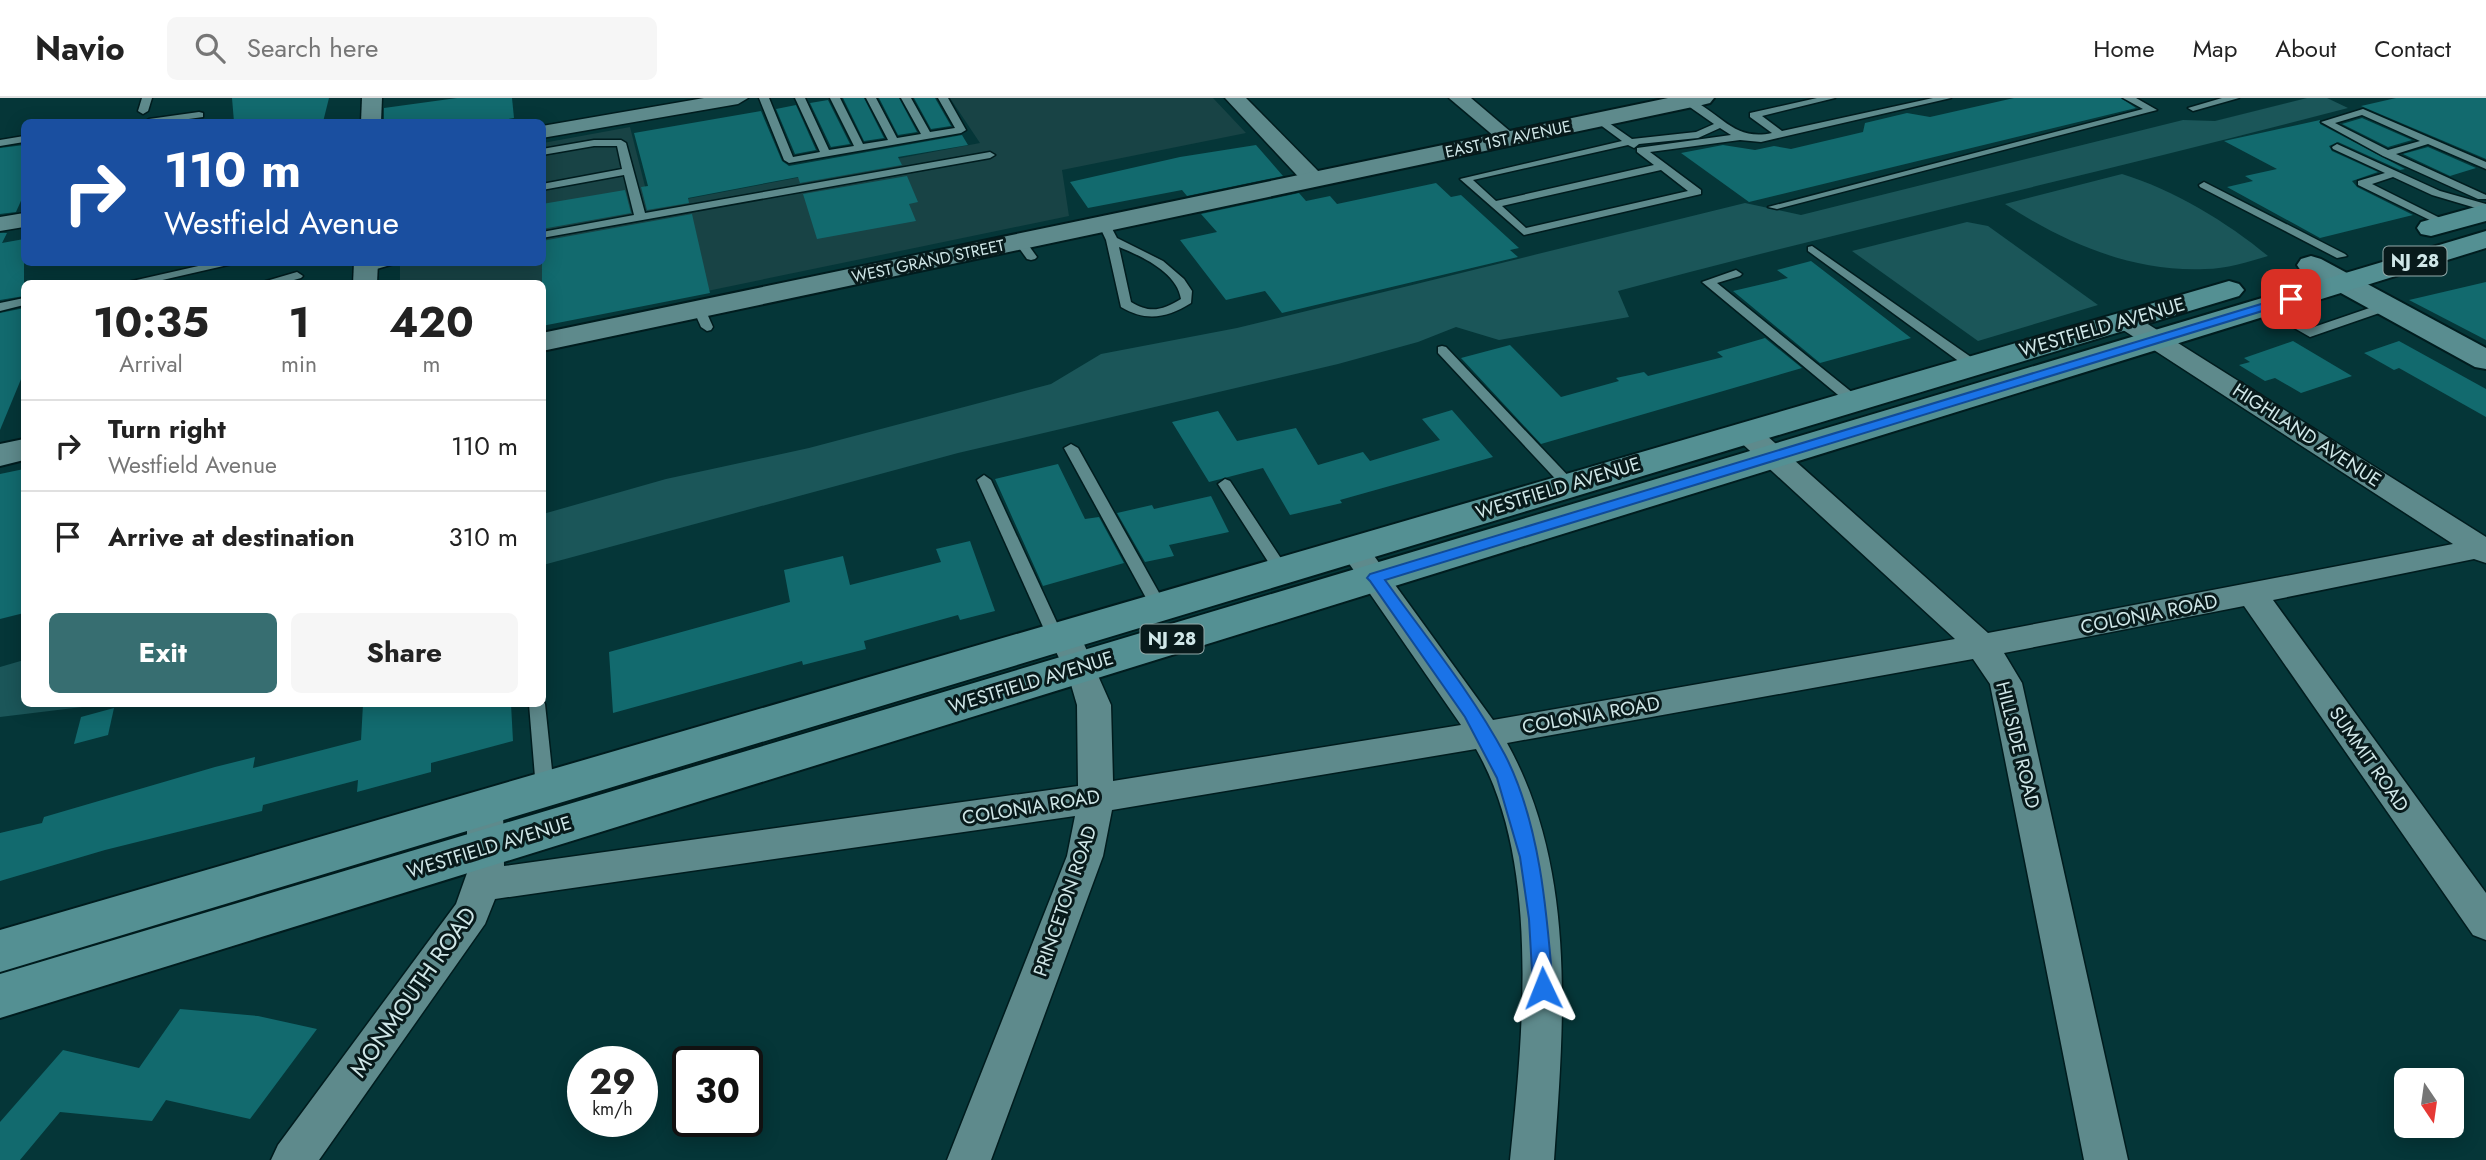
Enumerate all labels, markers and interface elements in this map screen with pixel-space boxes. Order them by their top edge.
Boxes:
search box [167,17,657,80]
text: Navio [35,25,125,72]
icon: search [191,29,229,67]
text: Search here [247,29,378,67]
text: Home [2093,31,2155,66]
text: Map [2193,31,2237,66]
text: About [2275,31,2336,66]
text: Contact [2374,31,2451,66]
street label: EAST 1ST AVENUE [1443,114,1573,164]
text: 110 m [164,135,301,205]
icon: right [49,147,140,238]
text: Westfield Avenue [164,200,399,246]
street label: WEST GRAND STREET [849,233,1007,288]
road number: NJ 28 [2384,246,2446,276]
pin [2261,269,2321,329]
icon: arrive [2272,280,2310,318]
street label: WESTFIELD AVENUE [2016,290,2188,364]
text: 10:35 [93,292,209,353]
text: 1 [288,292,310,353]
text: 420 [389,292,474,353]
text: Arrival [119,347,183,381]
text: min [281,347,317,381]
text: m [423,347,440,381]
street label: HIGHLAND AVENUE [2227,377,2387,493]
text: Turn right [108,410,226,448]
icon: right [49,427,87,465]
text: 110 m [451,427,518,465]
text: Westfield Avenue [108,448,277,482]
street label: WESTFIELD AVENUE [1472,450,1644,526]
icon: arrive [49,518,87,556]
text: Arrive at destination [108,518,355,556]
text: 310 m [448,518,518,556]
street label: COLONIA ROAD [2078,587,2220,641]
button: Exit [49,613,277,693]
button: Share [291,613,518,693]
road number: NJ 28 [1140,624,1204,654]
street label: WESTFIELD AVENUE [945,644,1117,720]
street label: HILLSIDE ROAD [1989,679,2047,811]
street label: COLONIA ROAD [1520,690,1662,740]
street label: SUMMIT ROAD [2323,701,2415,817]
street label: COLONIA ROAD [960,783,1102,831]
street label: WESTFIELD AVENUE [403,809,575,885]
street label: PRINCETON ROAD [1027,822,1103,980]
street label: MONMOUTH ROAD [341,900,485,1084]
position arrow [1506,951,1580,1025]
speed limit sign: 30 [672,1046,763,1137]
text: 29 [589,1057,636,1107]
north arrow [2394,1068,2464,1138]
map controls [2394,1068,2464,1138]
text: km/h [592,1096,633,1122]

